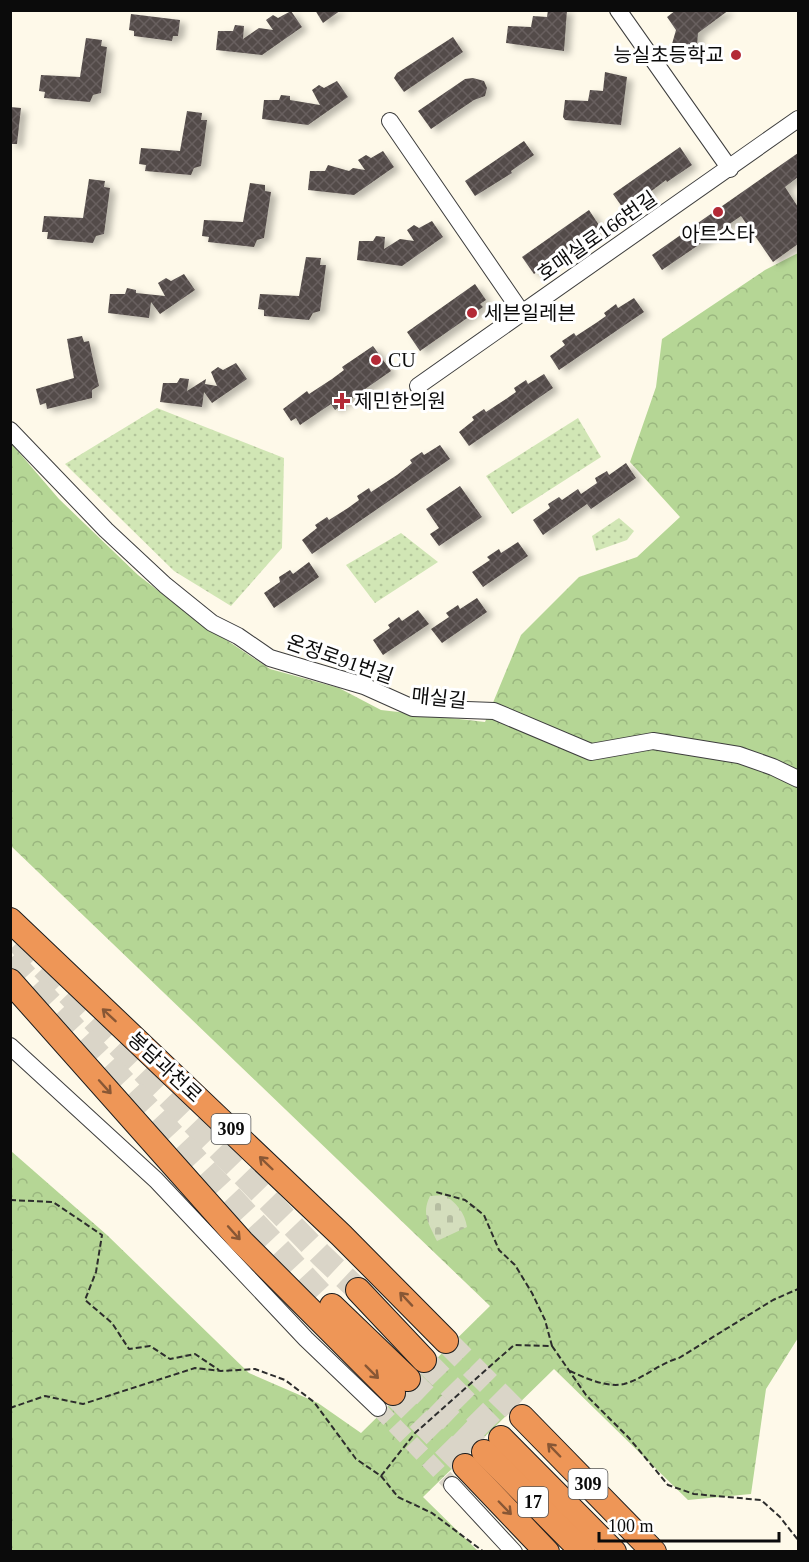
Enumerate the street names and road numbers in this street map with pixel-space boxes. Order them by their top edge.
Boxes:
street label: 호매실로166번길 [533,187,661,285]
street label: 온정로91번길 [283,630,397,688]
street label: 매실길 [410,684,468,712]
street label: 봉담과천로 [124,1028,206,1106]
road number: 309 [212,1114,250,1144]
road number: 309 [568,1469,608,1499]
road number: 17 [518,1487,548,1517]

